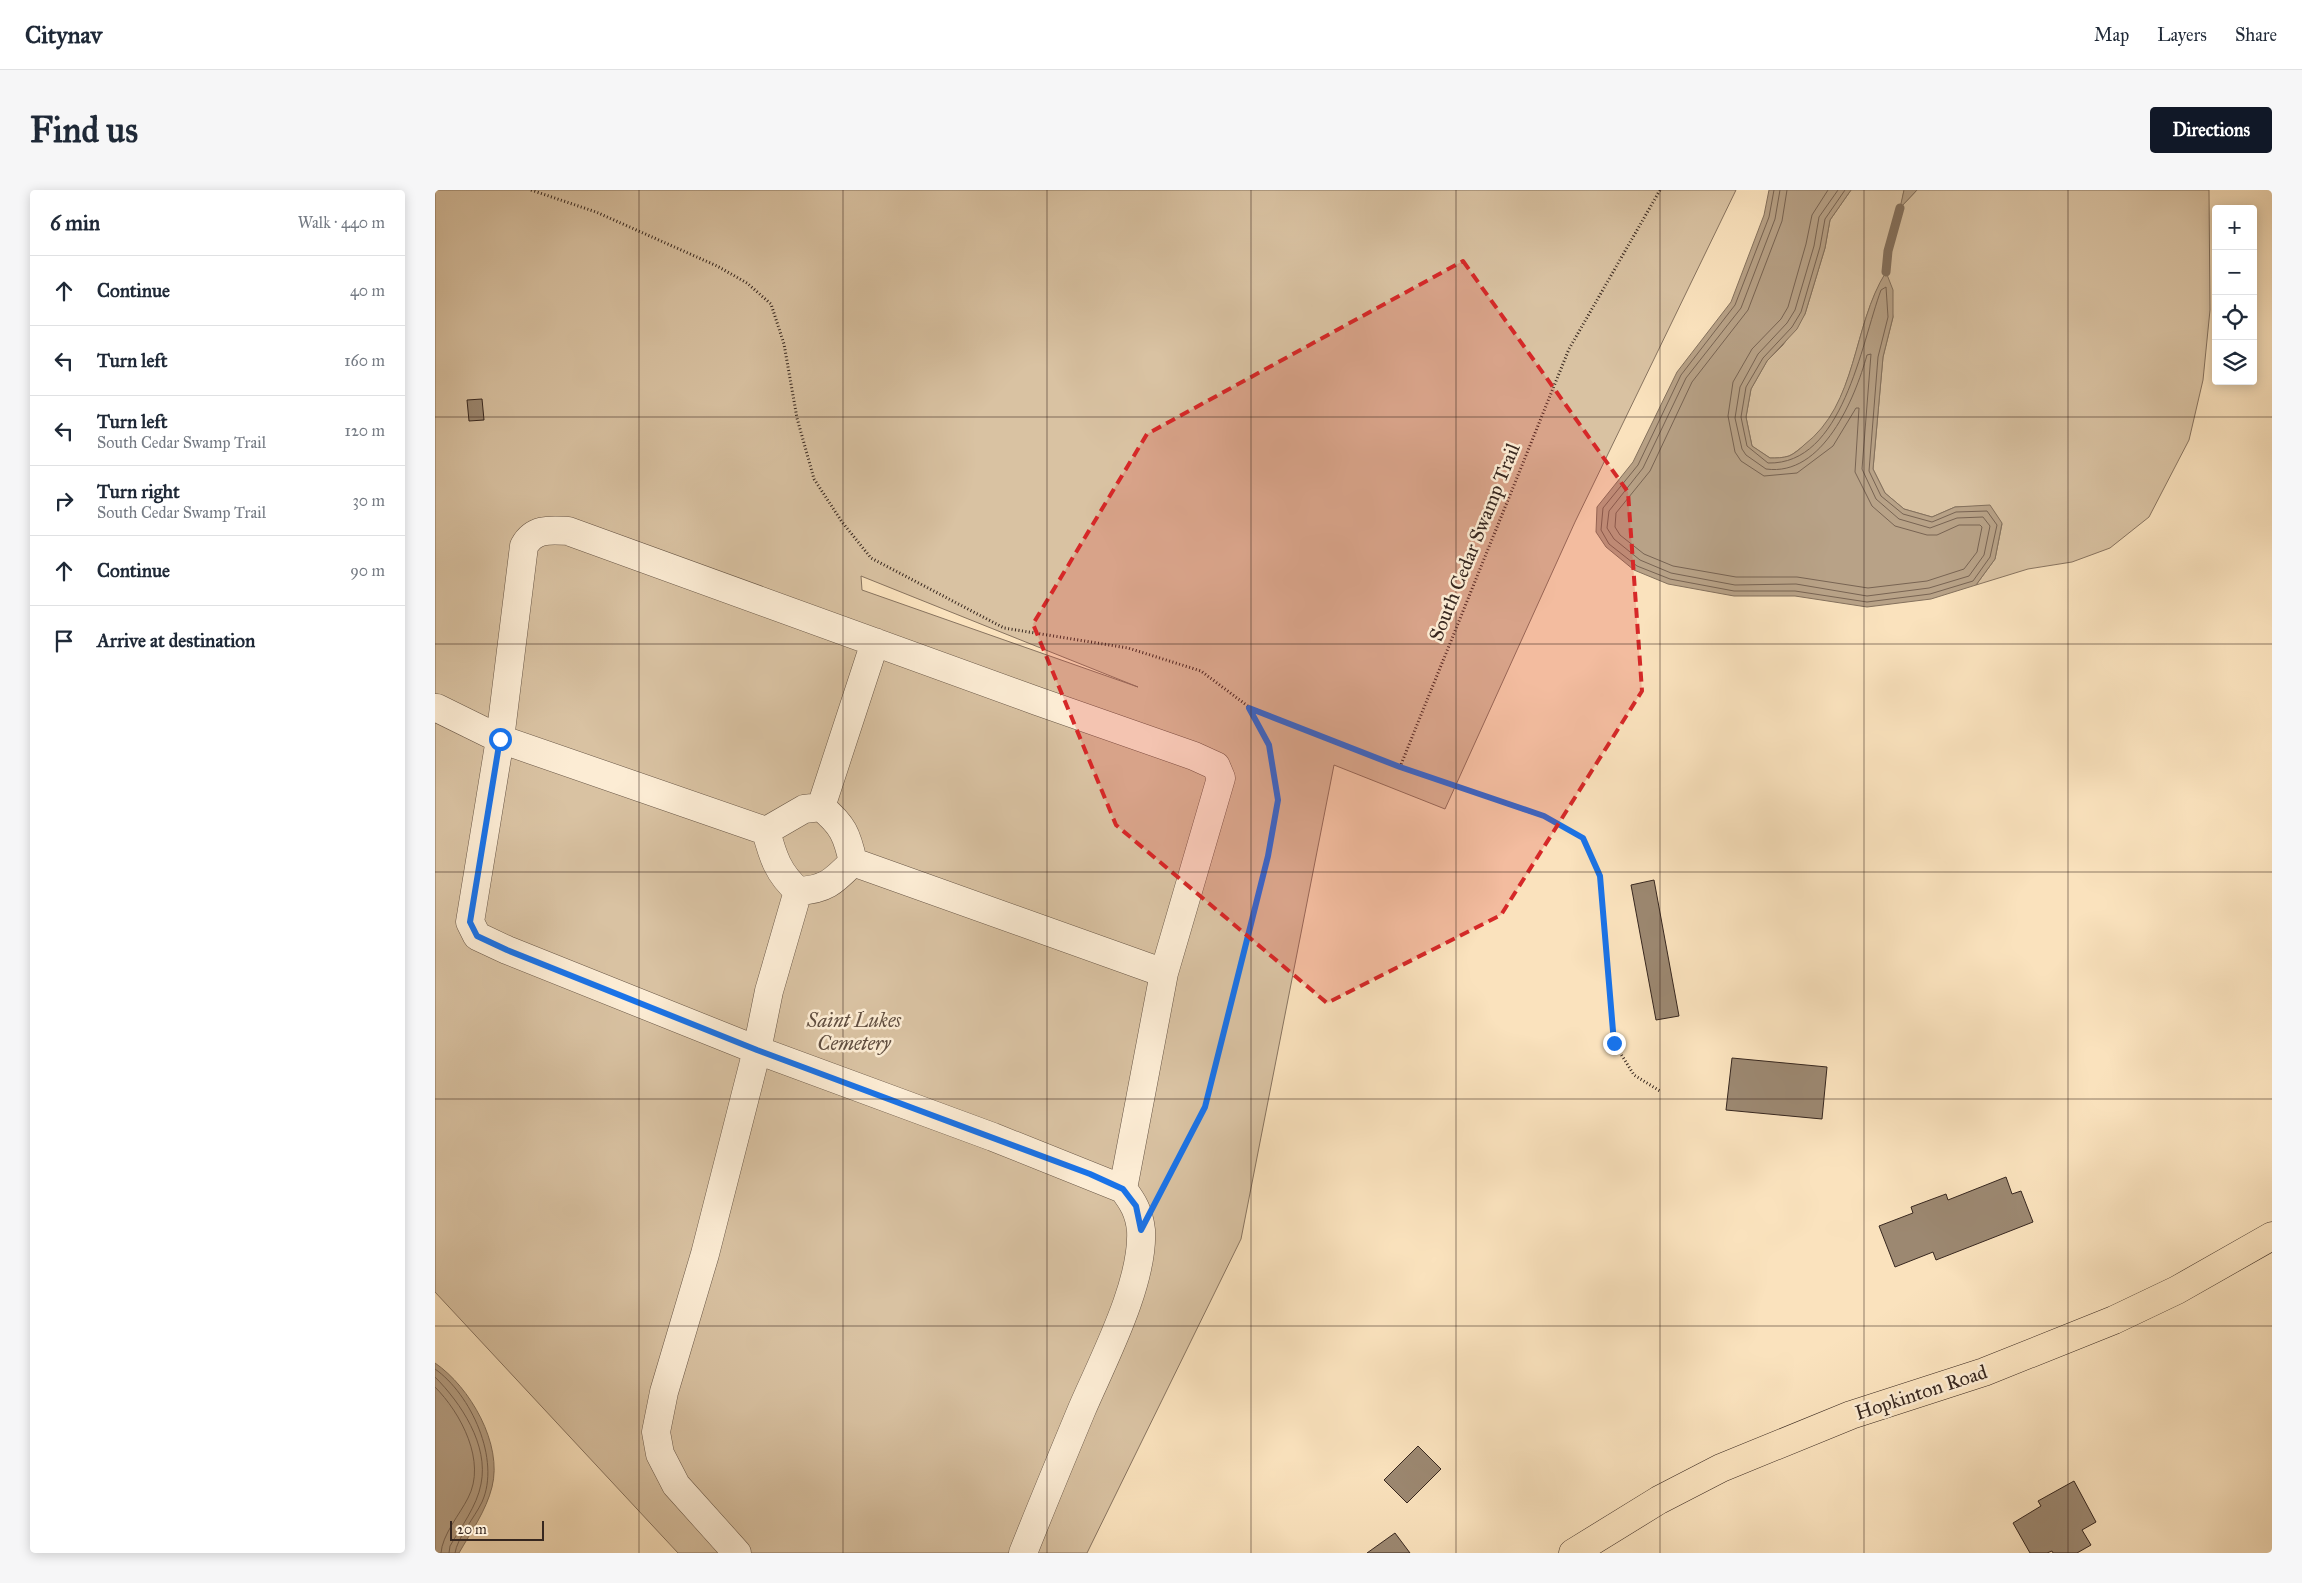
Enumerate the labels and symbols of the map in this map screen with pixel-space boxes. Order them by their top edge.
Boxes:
street label: South Cedar Swamp Trail [1423,439,1525,644]
route start [489,728,512,751]
park label: Saint Lukes Cemetery [806,1008,902,1055]
route end [1603,1032,1626,1055]
street label: Hopkinton Road [1852,1359,1990,1425]
scale bar [450,1518,544,1541]

